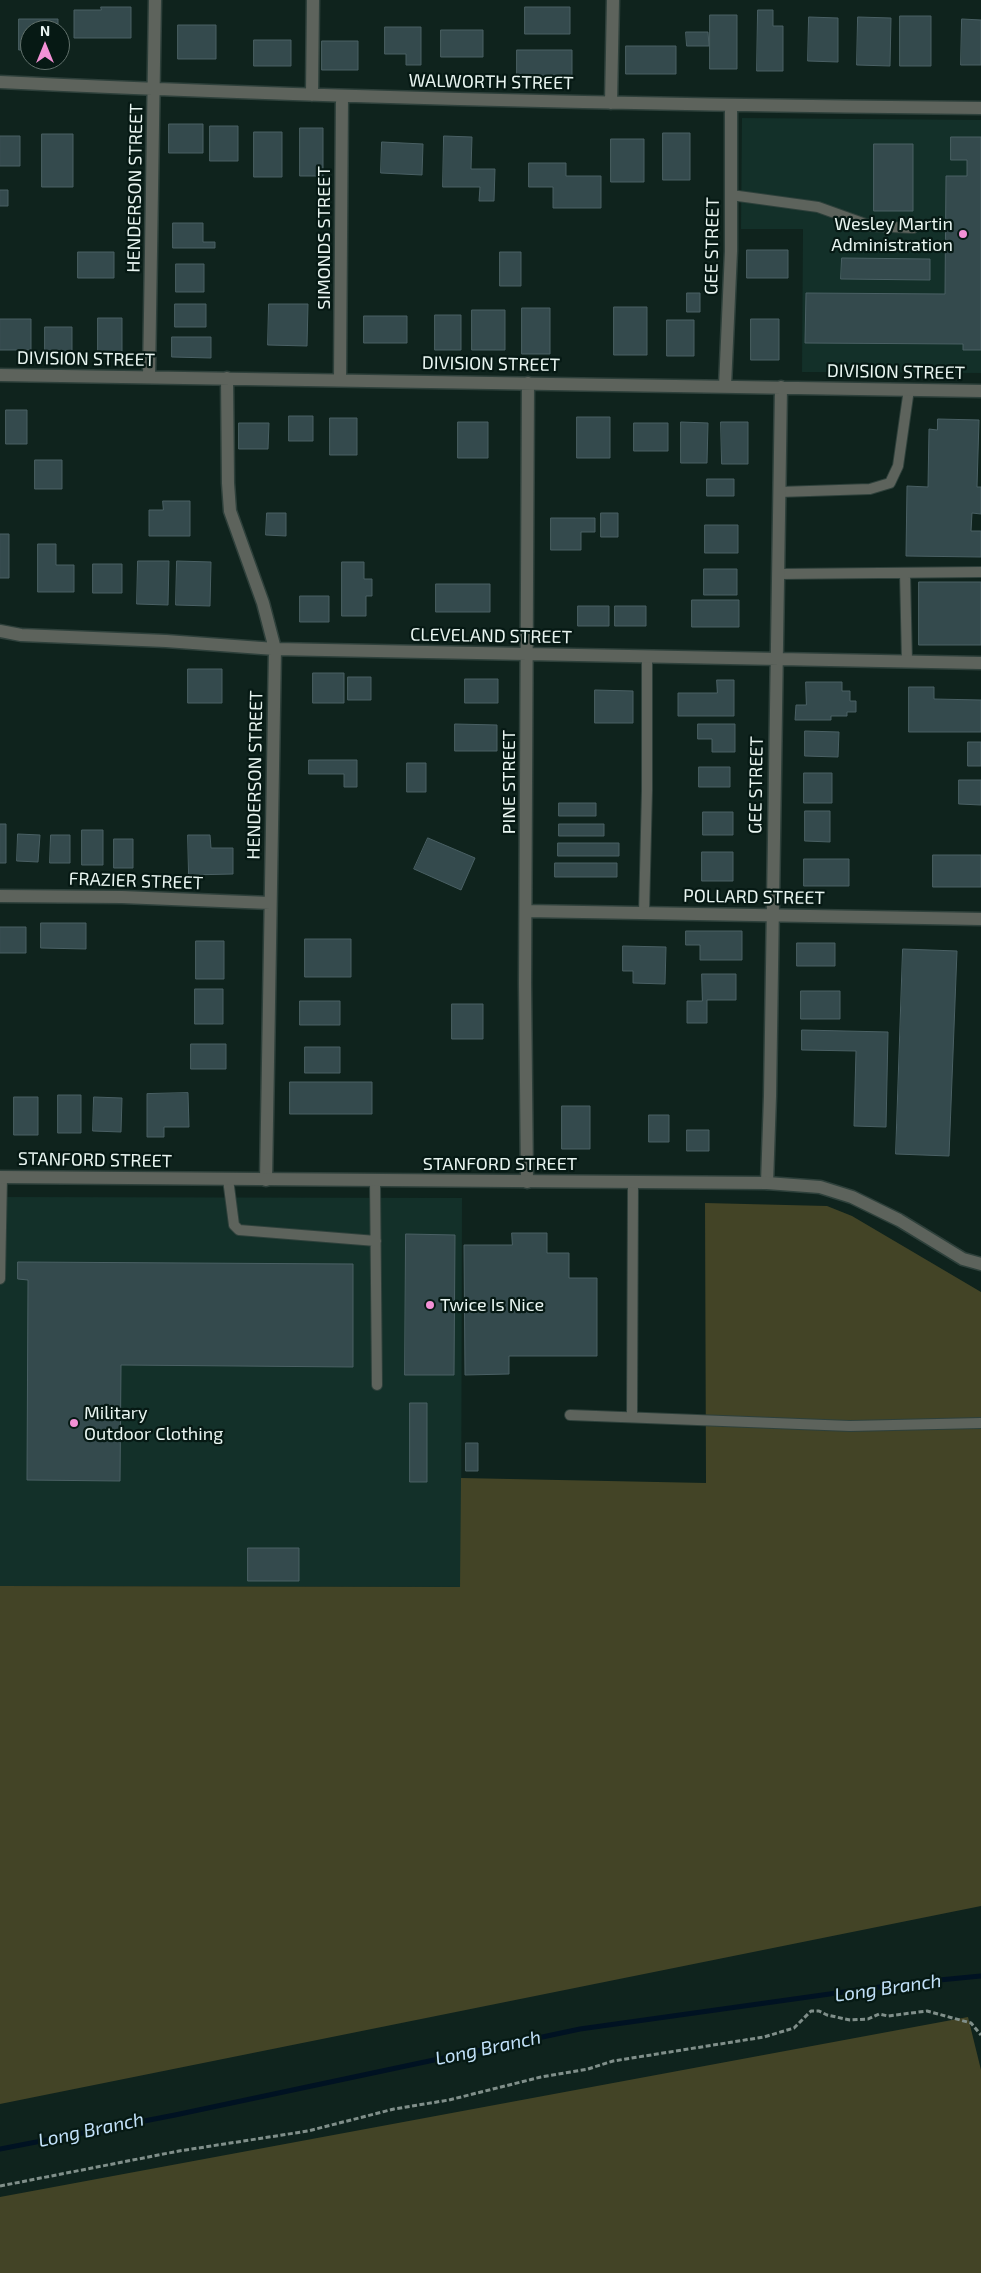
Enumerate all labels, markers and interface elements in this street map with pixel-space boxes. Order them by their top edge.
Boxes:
north arrow [20,20,70,70]
text: N [40,22,50,39]
street label: WALWORTH STREET [408,70,574,94]
street label: HENDERSON STREET [123,103,147,273]
street label: SIMONDS STREET [313,166,335,310]
street label: GEE STREET [700,197,724,295]
place label: Wesley Martin Administration [831,213,953,255]
marker: Wesley Martin Administration [957,228,969,240]
street label: DIVISION STREET [17,347,155,371]
street label: DIVISION STREET [422,352,560,376]
street label: DIVISION STREET [827,360,965,384]
street label: CLEVELAND STREET [410,624,572,648]
street label: HENDERSON STREET [243,690,267,860]
street label: PINE STREET [498,730,520,834]
street label: GEE STREET [744,736,768,834]
street label: FRAZIER STREET [68,868,204,894]
street label: POLLARD STREET [683,885,825,909]
street label: STANFORD STREET [18,1148,172,1172]
street label: STANFORD STREET [423,1153,577,1175]
place label: Twice Is Nice [440,1294,544,1316]
marker: Twice Is Nice [424,1299,436,1311]
place label: Military Outdoor Clothing [84,1402,223,1445]
marker: Military Outdoor Clothing [68,1417,80,1429]
water label: Long Branch [833,1969,943,2007]
water label: Long Branch [433,2026,543,2070]
water label: Long Branch [36,2108,146,2152]

